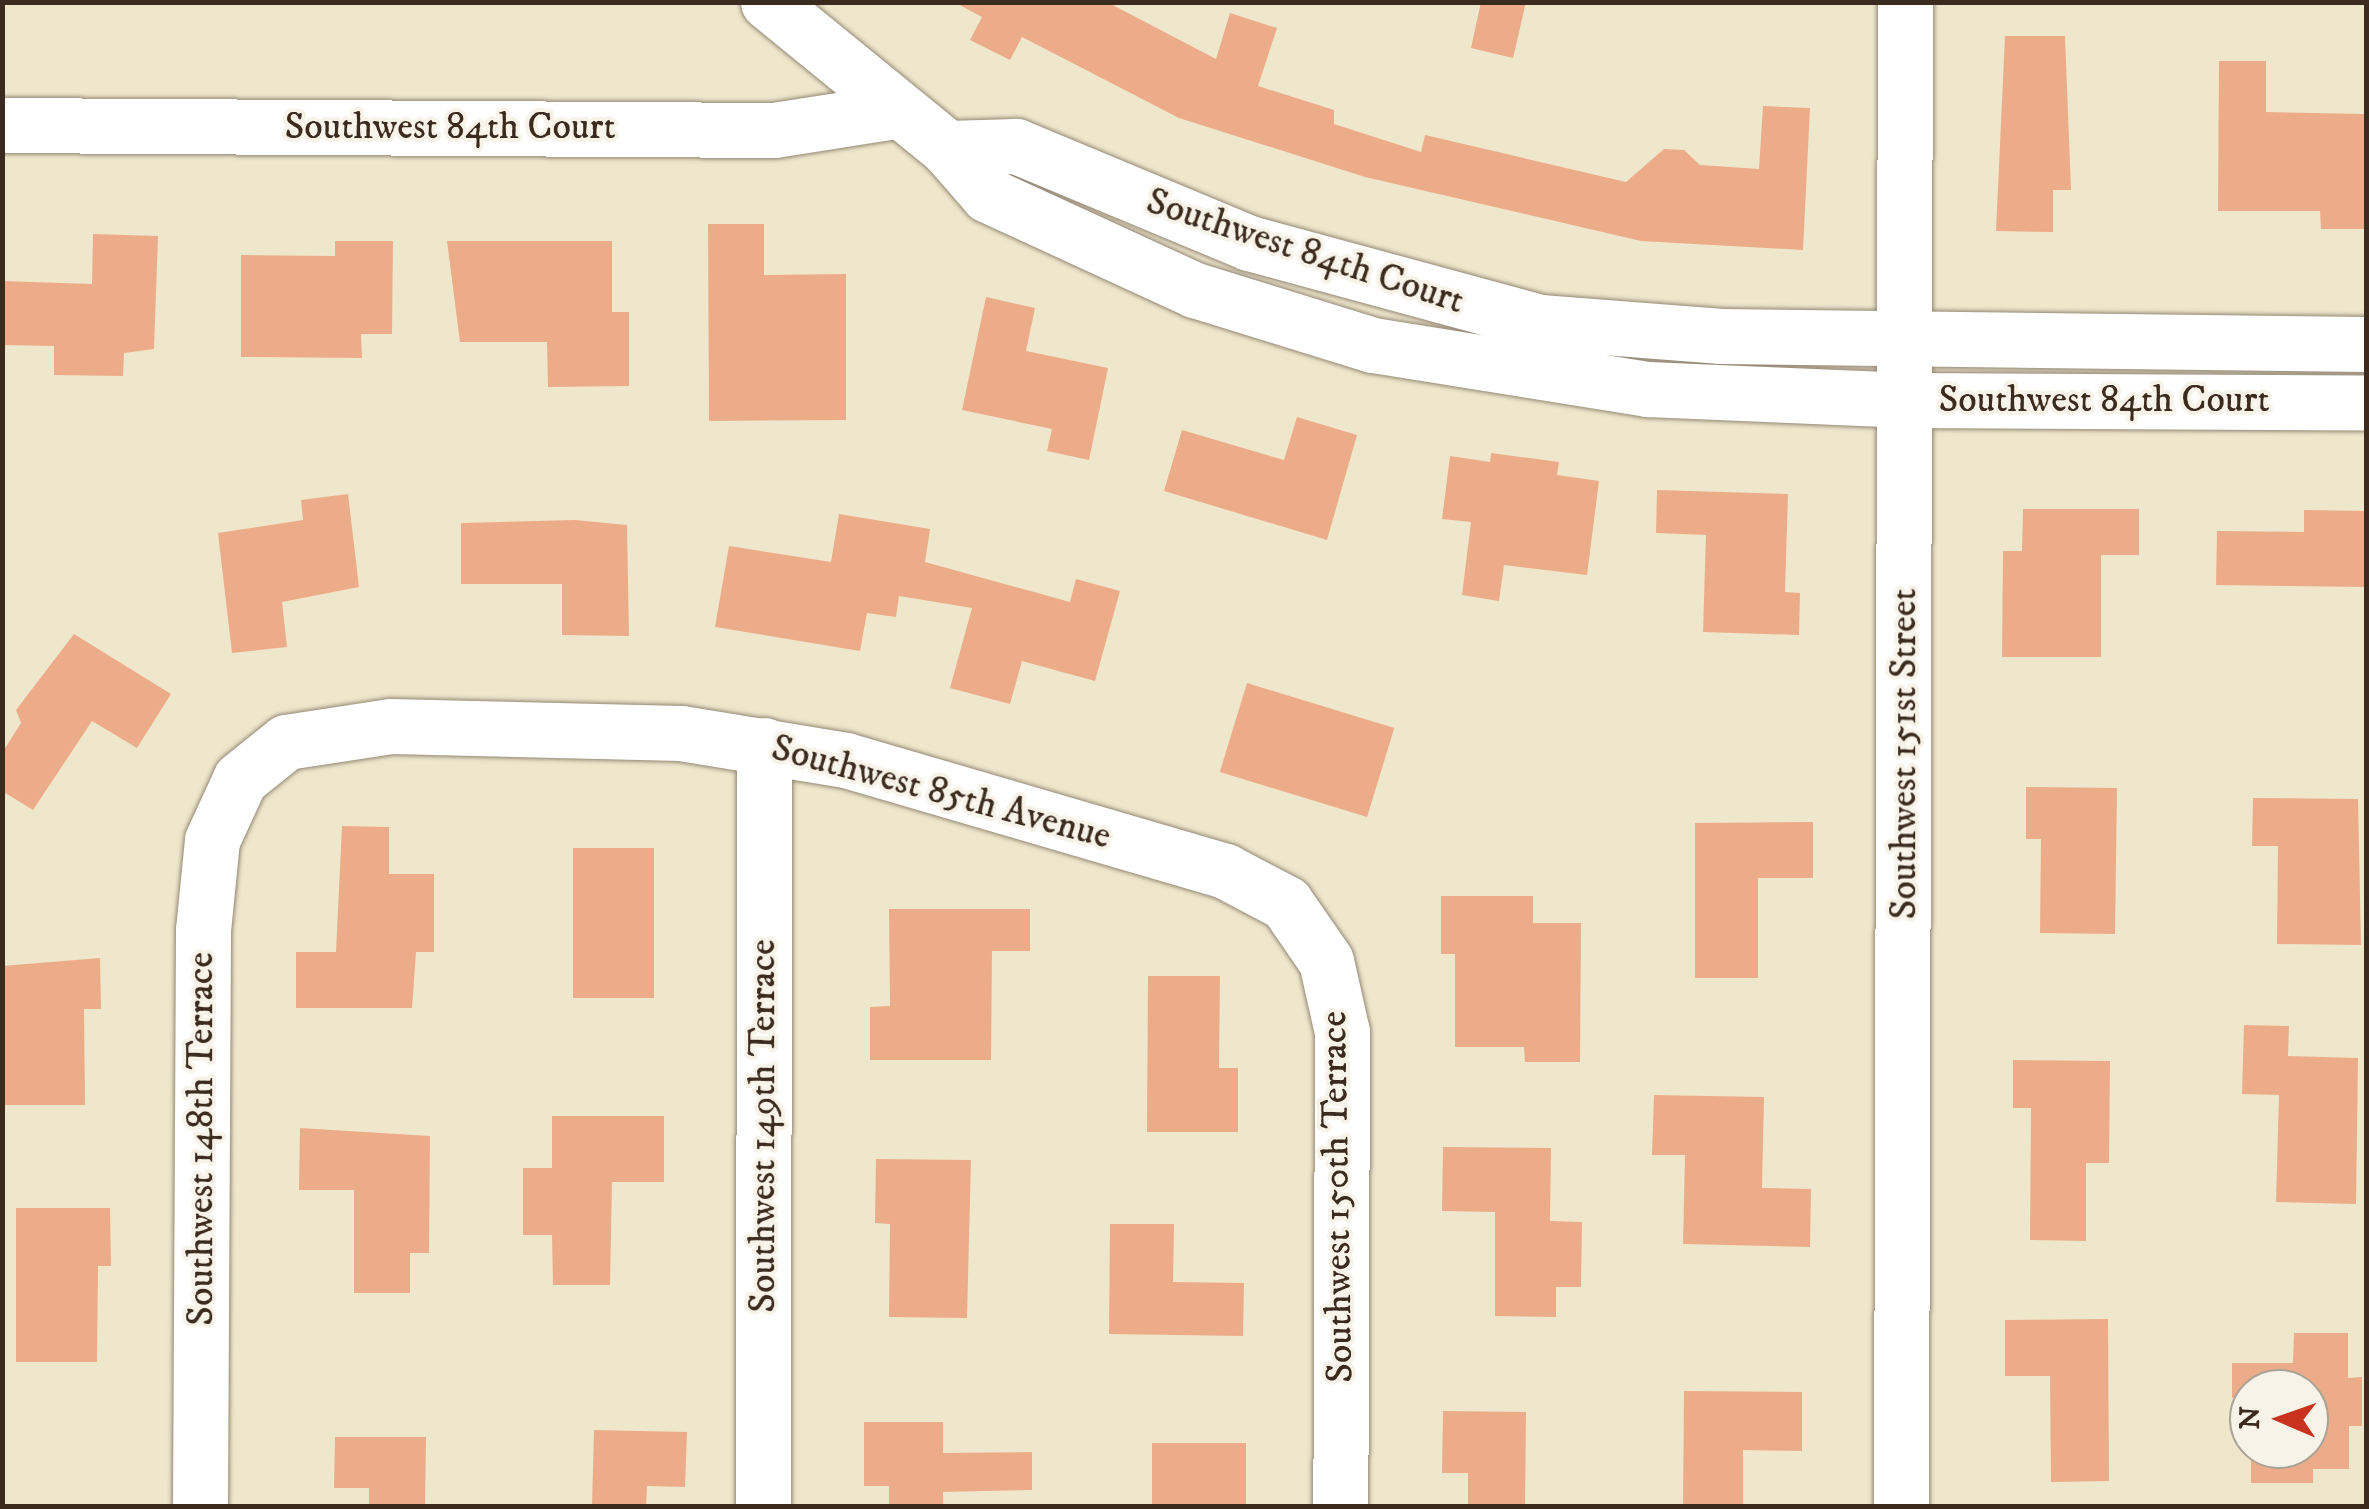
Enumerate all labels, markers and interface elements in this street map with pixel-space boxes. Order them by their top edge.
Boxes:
street label: Southwest 84th Court [284,105,616,151]
street label: Southwest 84th Court [1140,179,1470,325]
street label: Southwest 84th Court [1938,378,2270,424]
street label: Southwest 151st Street [1882,588,1928,920]
street label: Southwest 85th Avenue [766,726,1116,860]
street label: Southwest 149th Terrace [741,939,787,1313]
street label: Southwest 148th Terrace [179,952,225,1326]
street label: Southwest 150th Terrace [1312,1011,1364,1383]
north arrow [2229,1369,2329,1469]
text: N [2233,1406,2268,1430]

